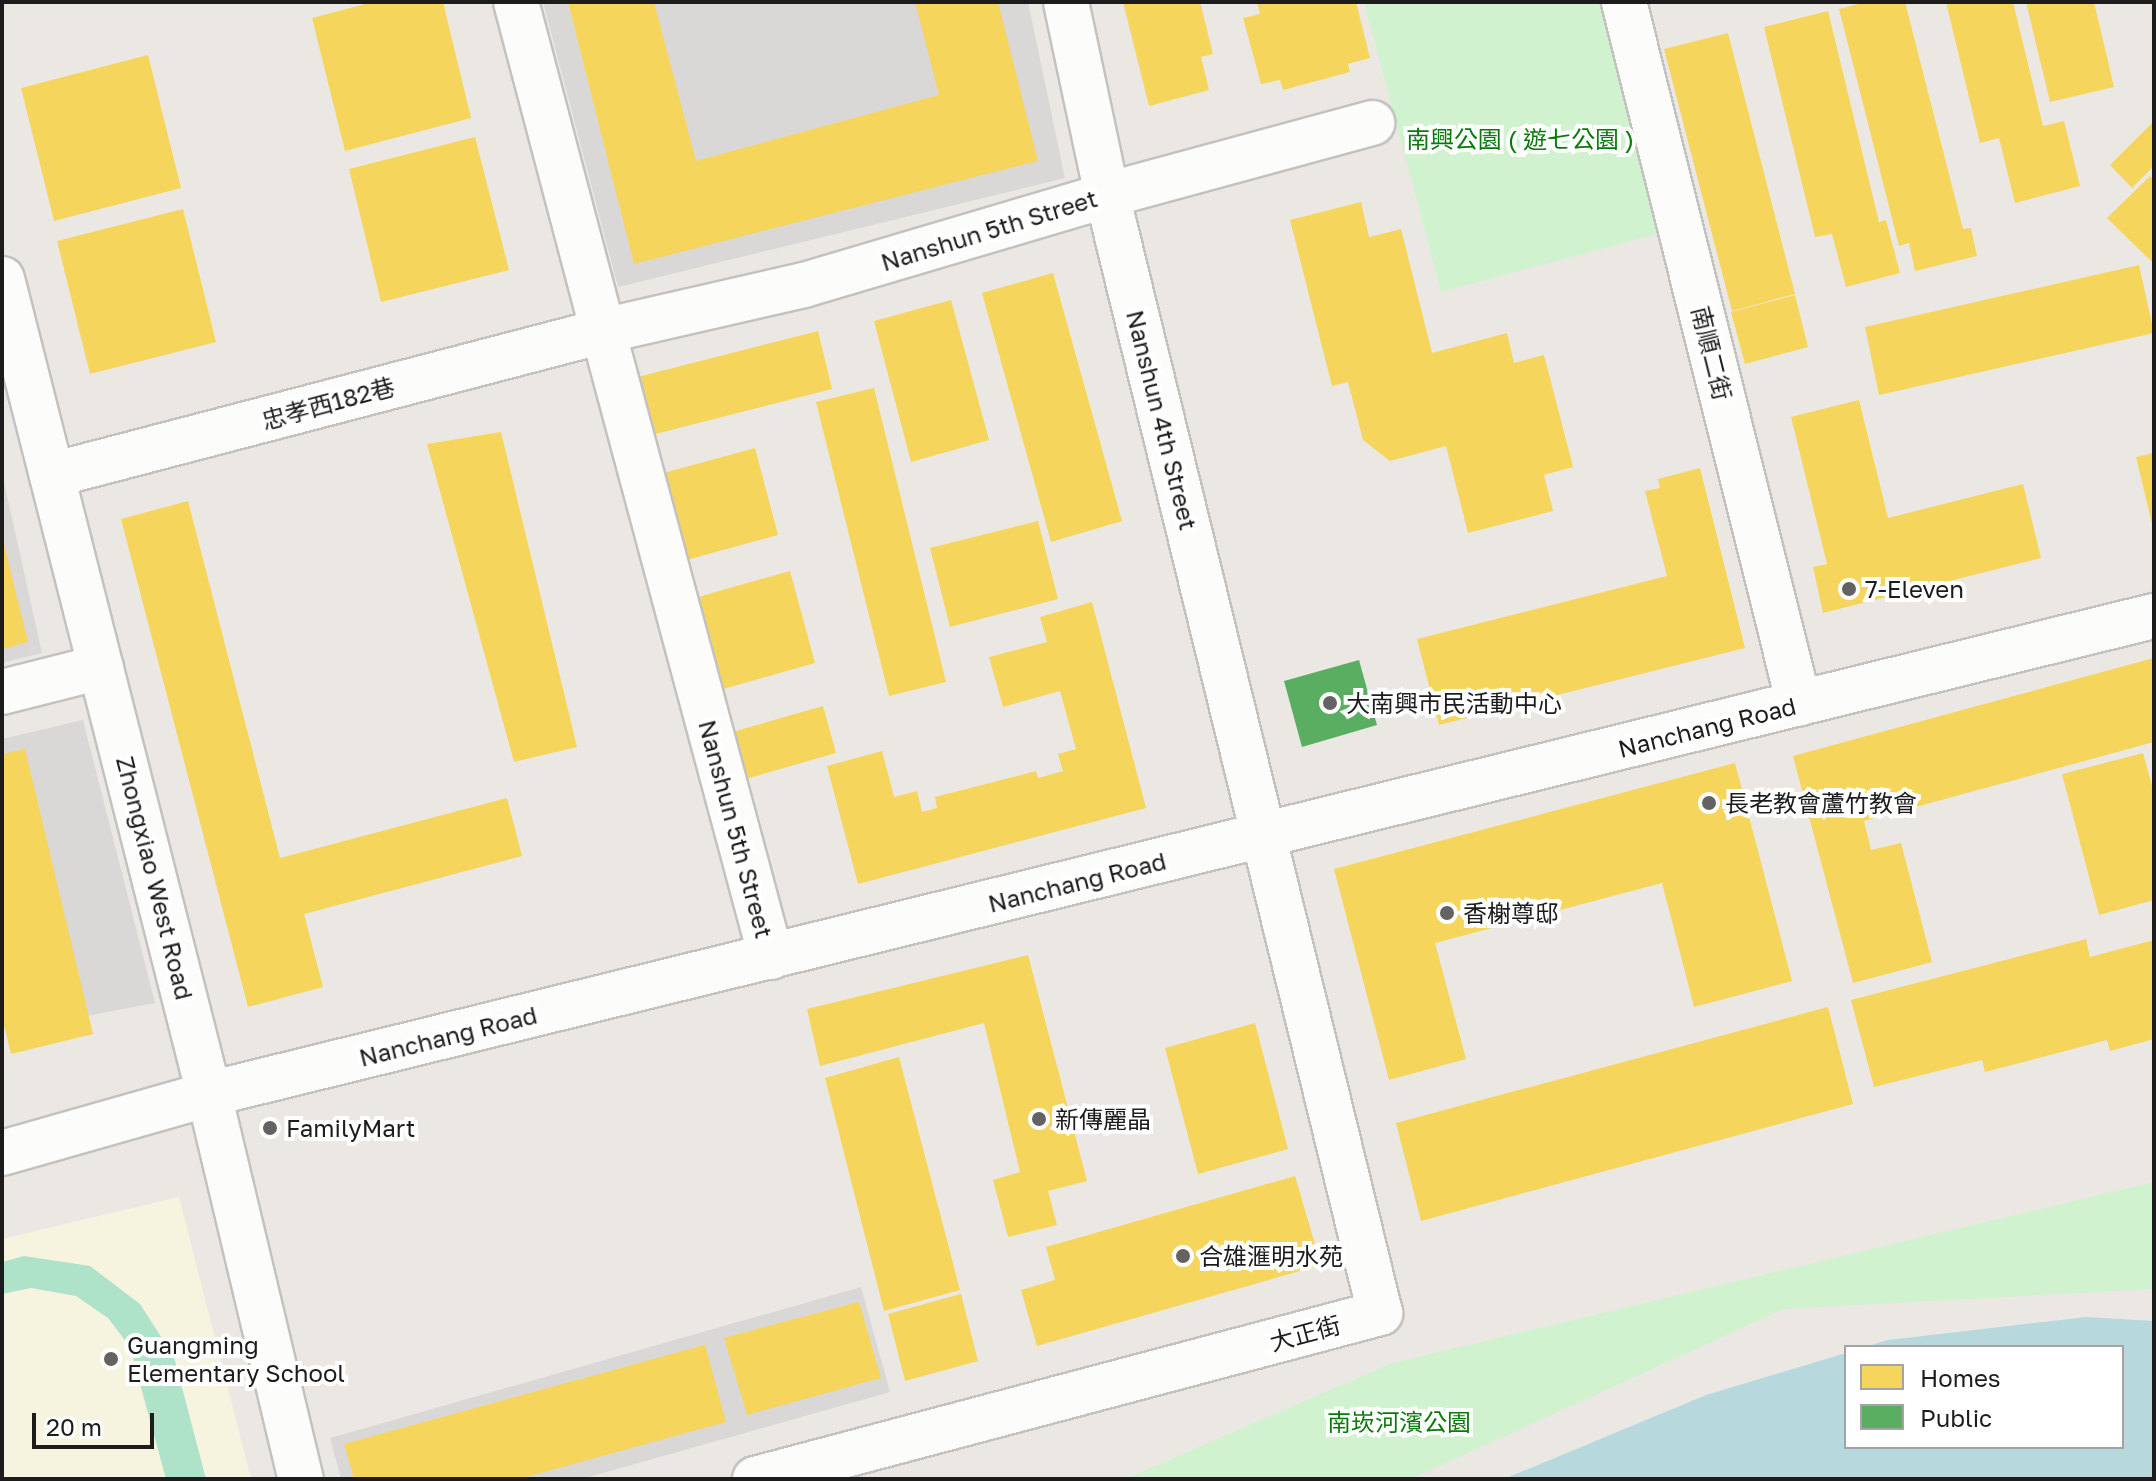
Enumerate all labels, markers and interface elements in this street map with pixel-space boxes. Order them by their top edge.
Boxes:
park label: 南興公園 ( 遊七公園 ) [1406,125,1634,153]
street label: Nanshun 5th Street [877,183,1101,277]
street label: 南順二街 [1686,303,1738,403]
street label: Nanshun 4th Street [1121,307,1203,533]
street label: 忠孝西182巷 [258,371,398,435]
place label: 7-Eleven [1865,575,1964,603]
marker: 7-Eleven [1840,580,1858,598]
place label: 大南興市民活動中心 [1346,689,1562,717]
street label: Nanchang Road [1615,691,1799,763]
marker: 大南興市民活動中心 [1321,694,1339,712]
street label: Nanshun 5th Street [693,717,779,941]
street label: Zhongxiao West Road [111,753,199,1003]
place label: 長老教會蘆竹教會 [1725,789,1917,817]
marker: 長老教會蘆竹教會 [1700,794,1718,812]
street label: Nanchang Road [985,846,1169,918]
place label: 香榭尊邸 [1463,899,1559,927]
marker: 香榭尊邸 [1438,904,1456,922]
street label: Nanchang Road [356,1000,540,1072]
place label: 新傳麗晶 [1055,1105,1151,1133]
marker: 新傳麗晶 [1030,1110,1048,1128]
place label: FamilyMart [286,1114,415,1142]
marker: FamilyMart [261,1119,279,1137]
place label: 合雄滙明水苑 [1199,1242,1343,1270]
marker: 合雄滙明水苑 [1174,1247,1192,1265]
street label: 大正街 [1266,1310,1344,1356]
place label: Guangming Elementary School [127,1331,345,1387]
legend [1844,1345,2124,1449]
marker: Guangming Elementary School [102,1350,120,1368]
text: Homes [1920,1363,2001,1392]
scale bar [36,1397,158,1447]
text: Public [1920,1403,1992,1432]
park label: 南崁河濱公園 [1327,1408,1471,1436]
text: 20 m [46,1412,102,1441]

